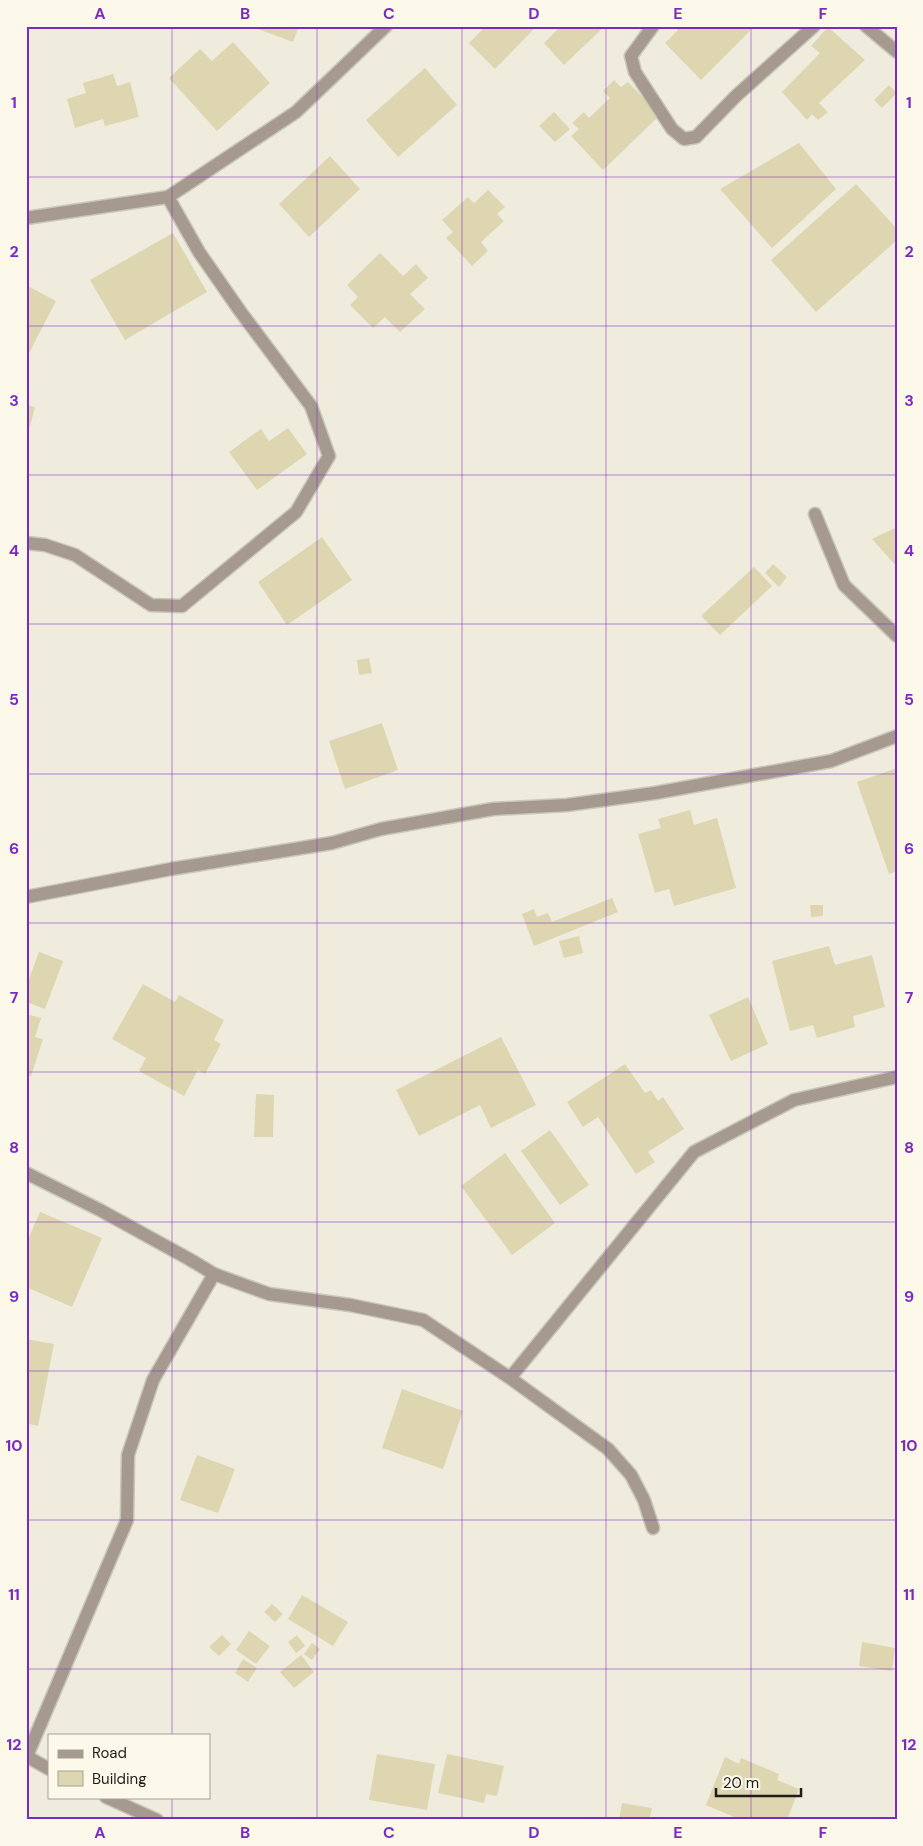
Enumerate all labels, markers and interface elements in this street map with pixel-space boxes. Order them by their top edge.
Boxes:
text: A [94,3,106,24]
text: B [240,3,250,24]
text: C [383,3,395,24]
text: D [528,3,540,24]
text: E [673,3,683,24]
text: F [819,3,828,24]
text: 1 [11,92,17,113]
text: 1 [906,92,912,113]
text: 2 [9,241,19,262]
text: 2 [904,241,914,262]
text: 3 [9,390,19,411]
text: 3 [904,390,914,411]
text: 4 [9,540,19,561]
text: 4 [904,540,914,561]
text: 5 [9,689,19,710]
text: 5 [904,689,914,710]
text: 6 [9,838,19,859]
text: 6 [904,838,914,859]
text: 7 [10,987,19,1008]
text: 7 [905,987,914,1008]
text: 8 [9,1137,19,1158]
text: 8 [904,1137,914,1158]
text: 9 [9,1286,19,1307]
text: 9 [904,1286,914,1307]
text: 10 [5,1435,23,1456]
text: 10 [900,1435,918,1456]
text: 11 [8,1584,20,1605]
text: 11 [903,1584,915,1605]
text: 12 [6,1734,22,1755]
legend [48,1734,210,1798]
text: 12 [901,1734,917,1755]
text: Road [92,1743,127,1763]
scale bar [716,1766,800,1798]
text: Building [92,1769,147,1789]
text: 20 m [723,1773,759,1793]
text: A [94,1822,106,1843]
text: B [240,1822,250,1843]
text: C [383,1822,395,1843]
text: D [528,1822,540,1843]
text: E [673,1822,683,1843]
text: F [819,1822,828,1843]

